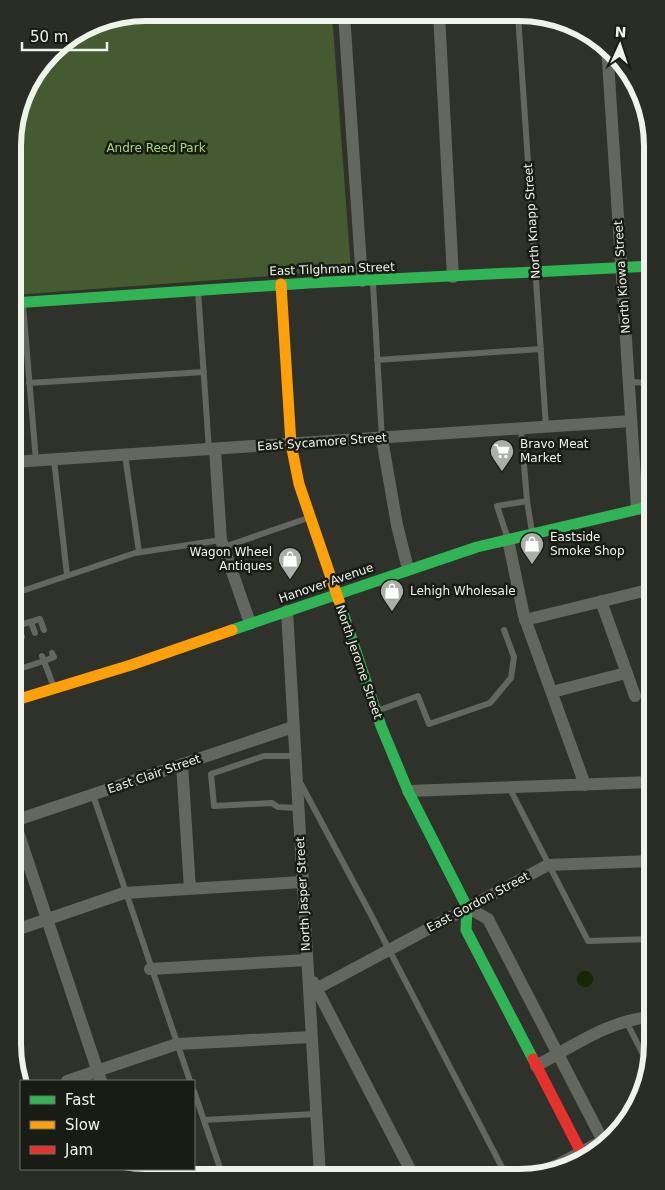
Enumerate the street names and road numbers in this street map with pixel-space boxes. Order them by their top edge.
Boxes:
street label: North Knapp Street [521,163,543,279]
street label: North Kiowa Street [611,220,633,334]
street label: East Tilghman Street [269,260,395,278]
street label: East Sycamore Street [257,430,387,454]
street label: Hanover Avenue [277,560,375,606]
street label: North Jerome Street [333,603,385,721]
street label: East Clair Street [106,751,203,796]
street label: North Jasper Street [293,836,313,952]
street label: East Gordon Street [424,869,532,935]

